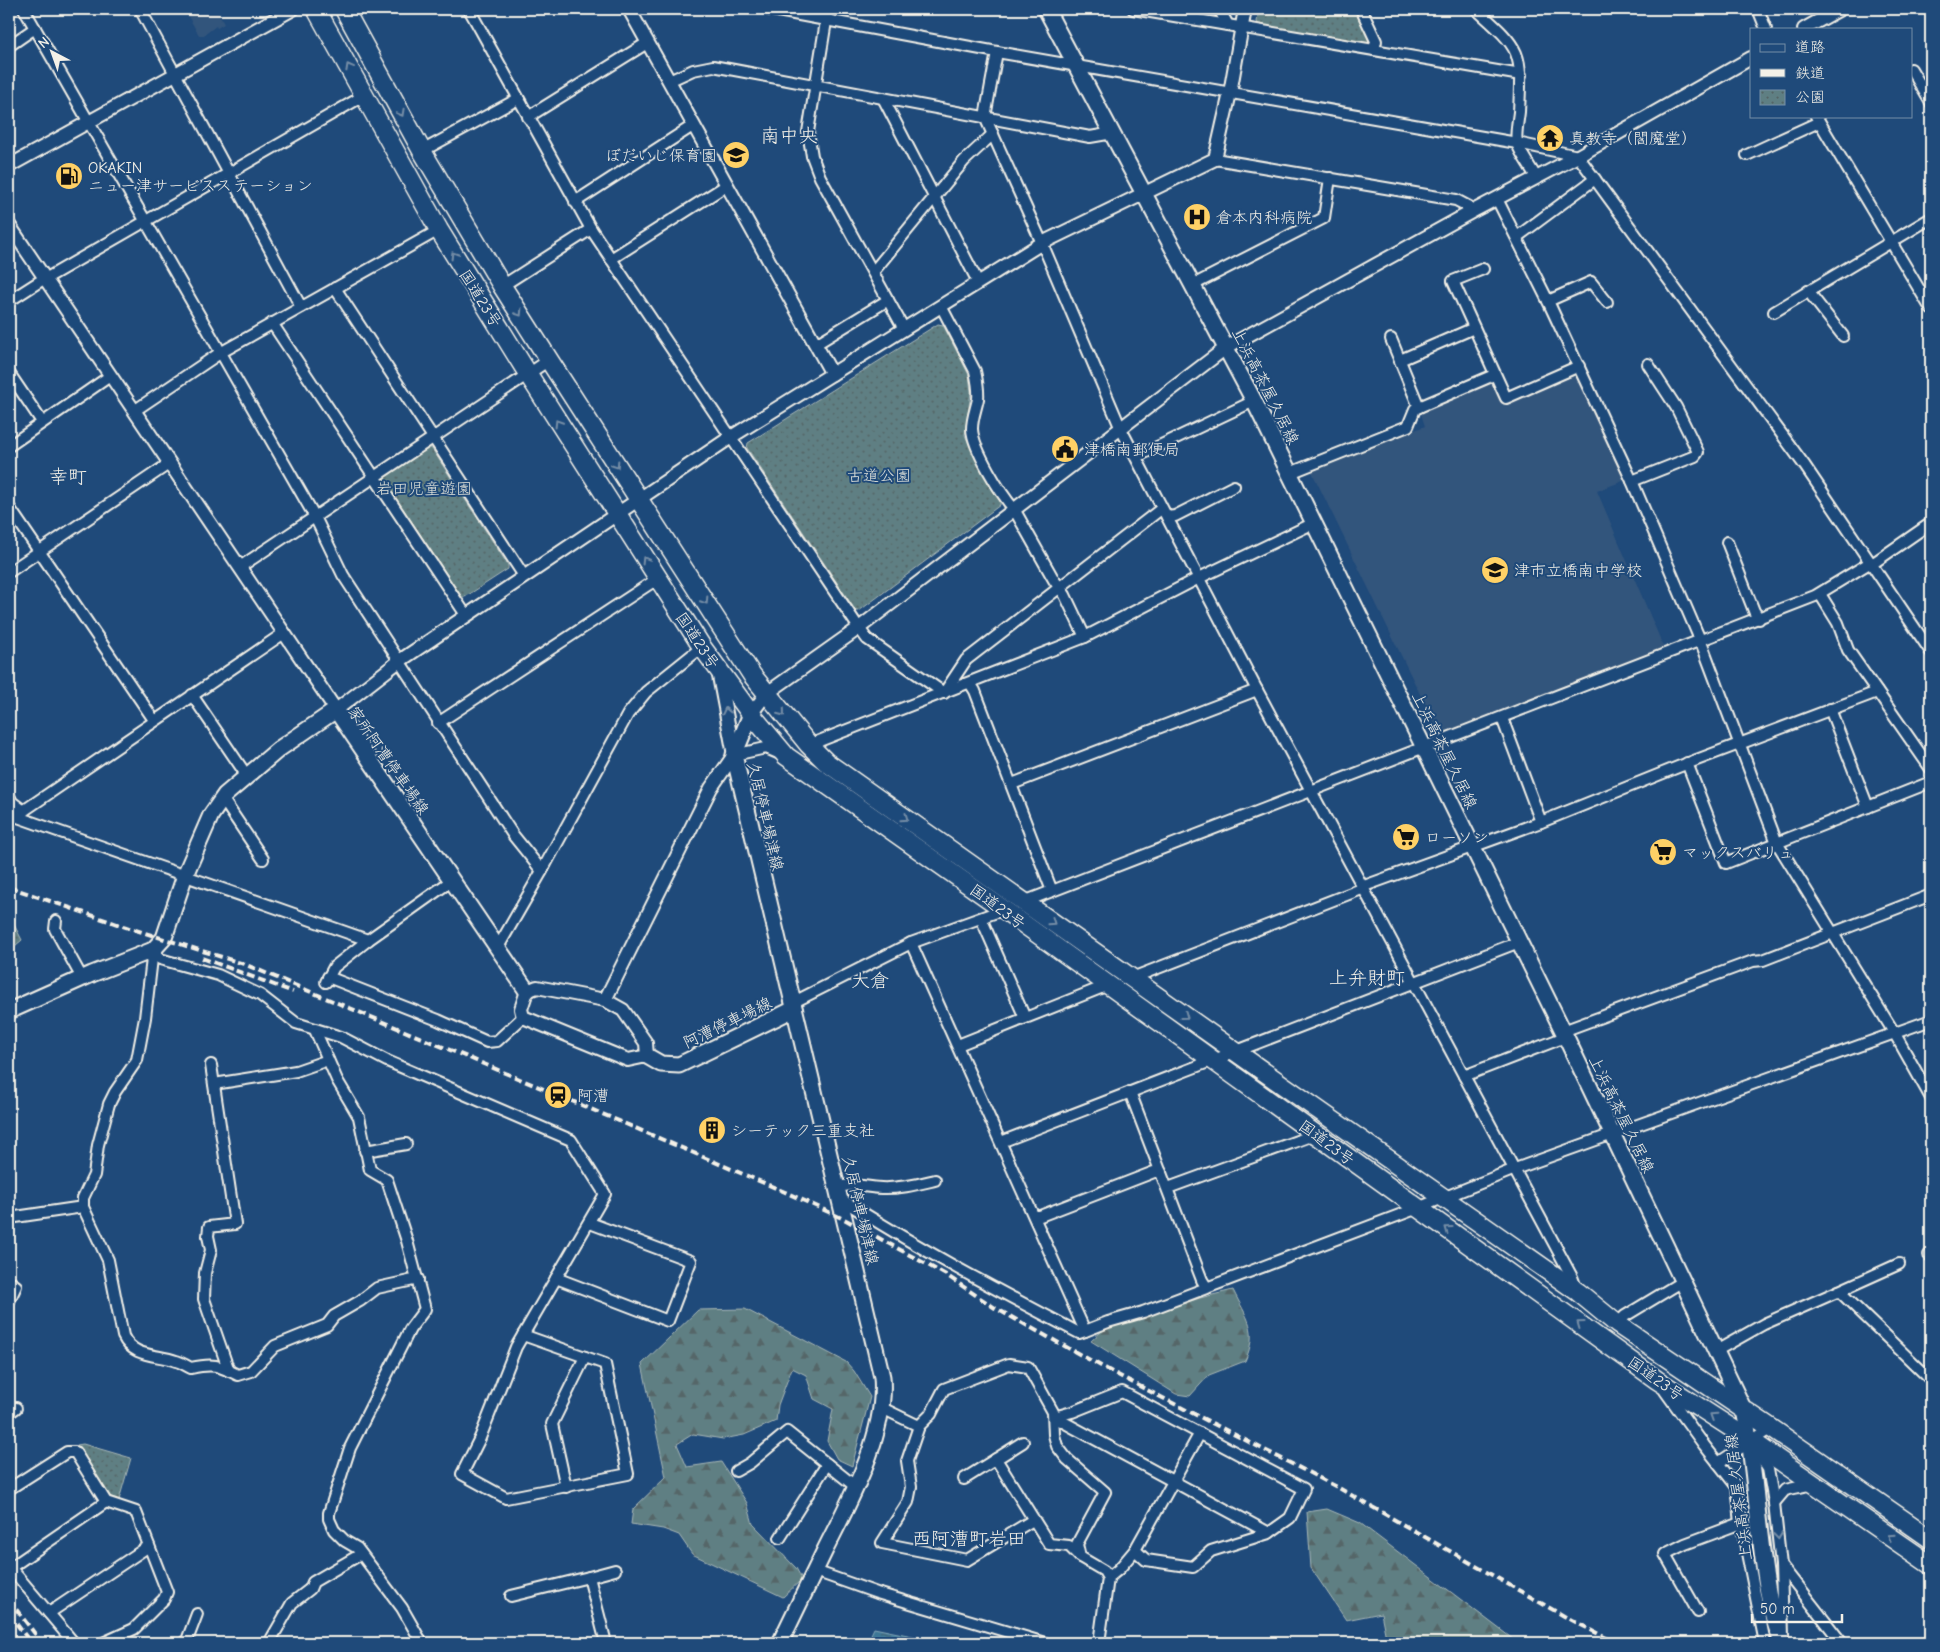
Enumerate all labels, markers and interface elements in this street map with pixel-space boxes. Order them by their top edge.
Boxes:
north arrow [28,28,78,78]
legend [1750,28,1912,118]
text: N [35,33,53,52]
text: 道路 [1795,38,1825,56]
one-way arrow [345,64,355,73]
text: 鉄道 [1795,64,1825,82]
text: 公園 [1795,88,1825,106]
one-way arrow [395,108,405,117]
temple icon: 真教寺（閻魔堂） [1535,123,1565,153]
district label: 南中央 [760,125,818,147]
place label: 真教寺（閻魔堂） [1569,130,1697,148]
school or university icon: ぼだいじ保育園 [721,140,751,170]
place label: ぼだいじ保育園 [605,147,717,165]
place label: OKAKIN ニュー津サービスステーション [88,159,313,195]
fuel station icon: OKAKIN ニュー津サービスステーション [54,161,84,191]
hospital icon: 倉本内科病院 [1182,202,1212,232]
place label: 倉本内科病院 [1216,209,1312,227]
one-way arrow [450,251,460,260]
street label: 国道23号 [455,266,505,331]
one-way arrow [513,308,522,317]
street label: 上浜高茶屋久居線 [1228,325,1302,448]
one-way arrow [555,419,565,428]
public building icon: 津橋南郵便局 [1050,434,1080,464]
place label: 津橋南郵便局 [1084,441,1180,459]
one-way arrow [610,459,619,469]
district label: 幸町 [49,466,87,488]
park label: 古道公園 [847,467,911,485]
park label: 岩田児童遊園 [376,480,472,498]
school or university icon: 津市立橋南中学校 [1480,555,1510,585]
one-way arrow [642,556,652,565]
place label: 津市立橋南中学校 [1514,562,1642,580]
one-way arrow [698,596,708,605]
street label: 国道23号 [672,609,723,672]
street label: 上浜高茶屋久居線 [1408,689,1480,812]
street label: 家所阿漕停車場線 [344,703,432,818]
one-way arrow [721,707,732,716]
one-way arrow [777,707,785,716]
street label: 久居停車場津線 [744,760,786,873]
one-way arrow [899,812,909,821]
supermarket icon: ローソン [1391,822,1421,852]
place label: ローソン [1425,829,1489,847]
supermarket icon: マックスバリュ [1648,837,1678,867]
place label: マックスバリュ [1682,844,1794,862]
street label: 国道23号 [966,881,1029,933]
one-way arrow [1046,916,1056,925]
district label: 上弁財町 [1329,967,1405,989]
district label: 大倉 [851,970,889,992]
street label: 阿漕停車場線 [680,994,775,1052]
one-way arrow [1179,1010,1188,1019]
street label: 上浜高茶屋久居線 [1585,1053,1657,1176]
station icon: 阿漕 [543,1080,573,1110]
place label: 阿漕 [577,1087,609,1105]
building icon: シーテック三重支社 [697,1115,727,1145]
street label: 国道23号 [1295,1117,1358,1169]
place label: シーテック三重支社 [731,1122,875,1140]
street label: 久居停車場津線 [839,1154,881,1267]
one-way arrow [1444,1226,1454,1235]
one-way arrow [1576,1321,1586,1330]
street label: 国道23号 [1624,1353,1687,1405]
one-way arrow [1710,1413,1719,1422]
street label: 上浜高茶屋久居線 [1722,1432,1756,1562]
district label: 西阿漕町岩田 [912,1528,1026,1550]
one-way arrow [1772,1532,1783,1540]
one-way arrow [1887,1534,1897,1543]
scale bar [1752,1592,1842,1624]
text: 50 m [1760,1600,1795,1618]

